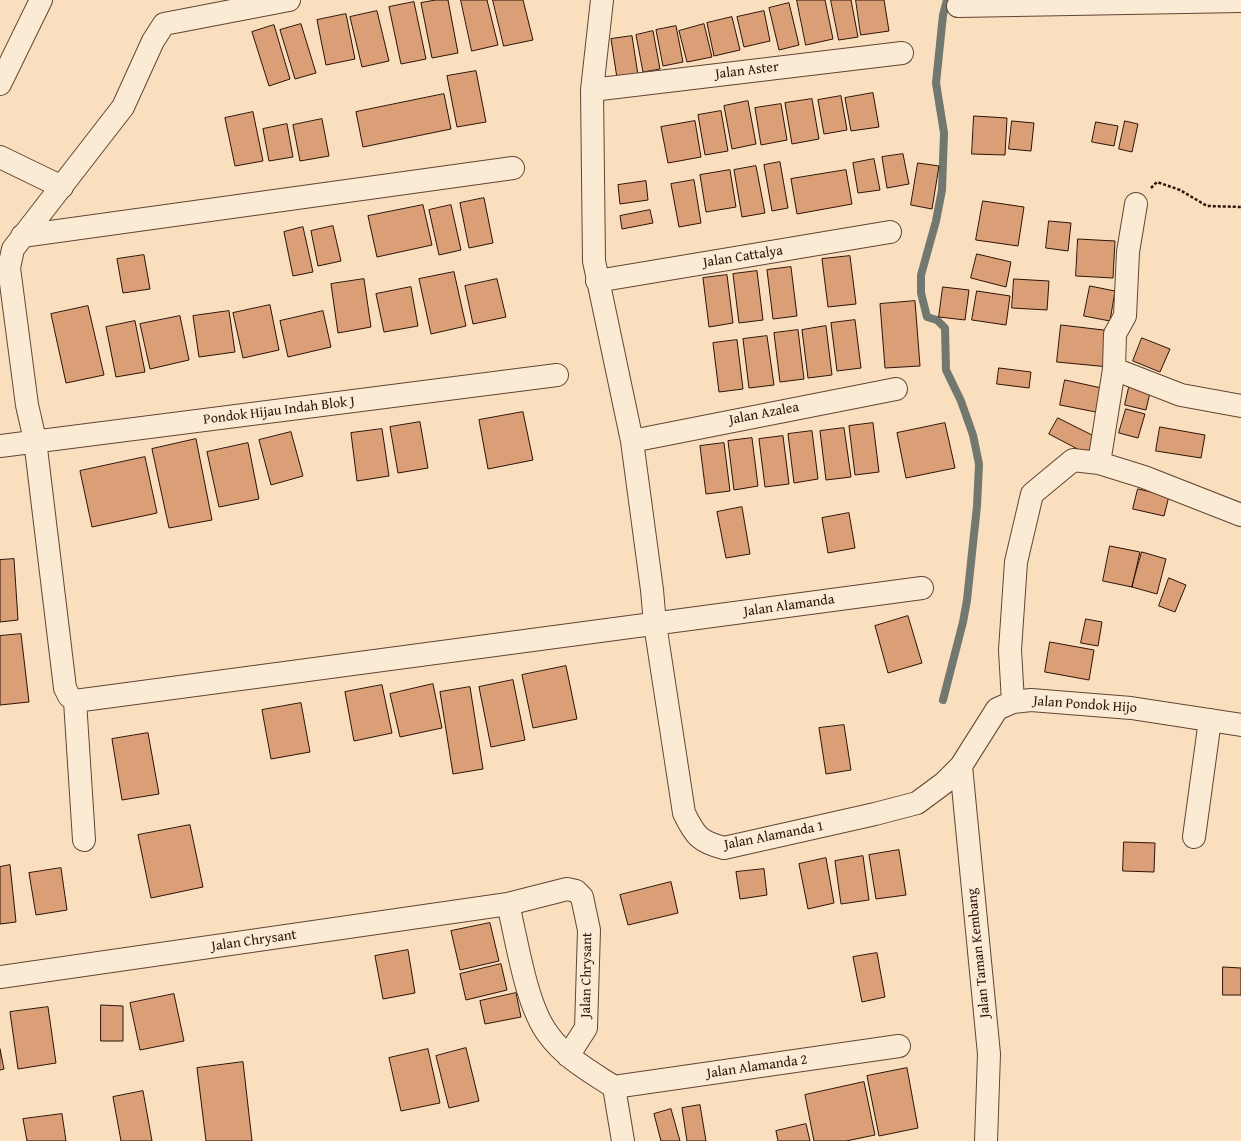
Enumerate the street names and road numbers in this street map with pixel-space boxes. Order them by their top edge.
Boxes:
street label: Jalan Aster [714,59,780,83]
street label: Jalan Cattalya [702,242,784,272]
street label: Pondok Hijau Indah Blok J [202,393,356,429]
street label: Jalan Azalea [728,399,800,429]
street label: Jalan Alamanda [742,591,836,621]
street label: Jalan Pondok Hijo [1033,693,1137,717]
street label: Jalan Alamanda 1 [723,818,825,854]
street label: Jalan Taman Kembang [964,887,994,1019]
street label: Jalan Chrysant [210,927,298,955]
street label: Jalan Chrysant [578,932,596,1018]
street label: Jalan Alamanda 2 [706,1052,808,1082]

